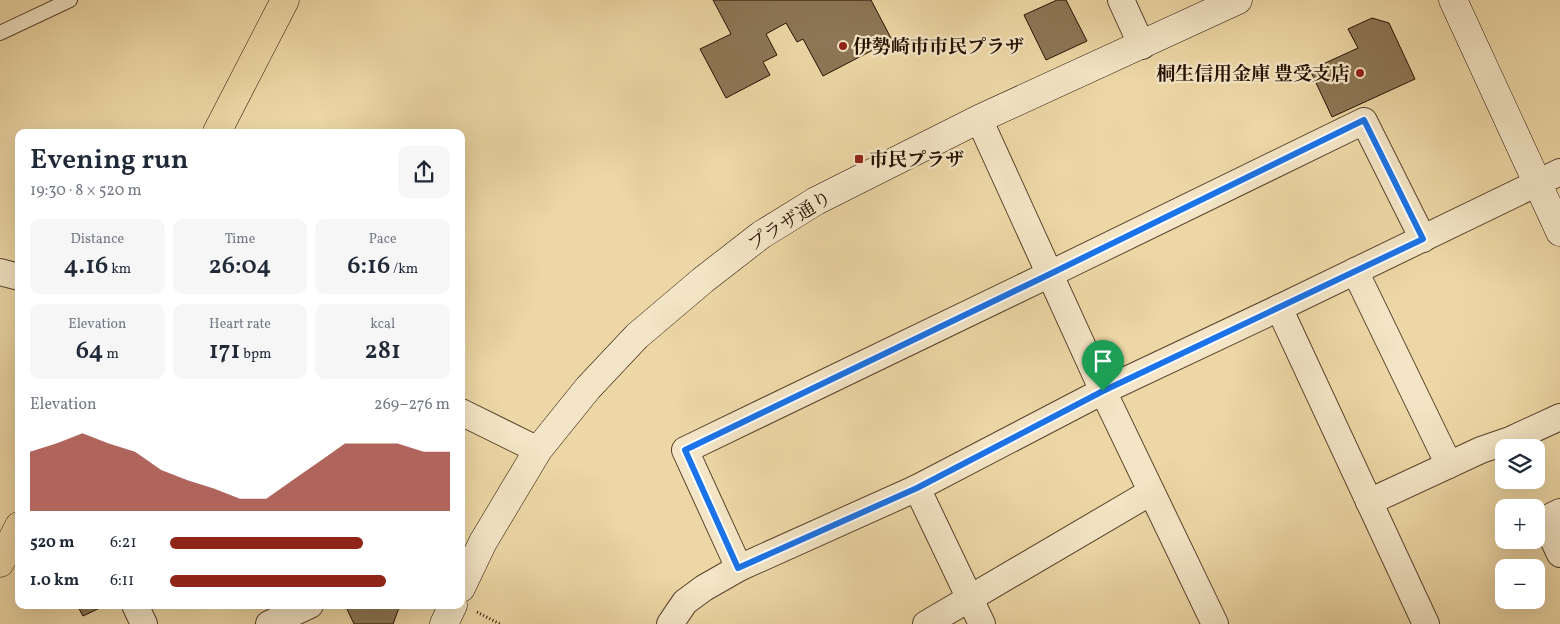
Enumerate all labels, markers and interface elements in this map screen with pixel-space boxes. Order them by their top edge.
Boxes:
place label: 伊勢崎市市民プラザ [853,35,1024,61]
marker: 伊勢崎市市民プラザ [837,40,849,52]
place label: 桐生信用金庫 豊受支店 [1156,62,1350,88]
marker: 桐生信用金庫 豊受支店 [1354,67,1366,79]
text: Evening run [30,141,189,180]
button: share [398,146,450,198]
place label: 市民プラザ [869,148,964,174]
marker: 市民プラザ [853,153,865,165]
text: 19:30 · 8 × 520 m [30,180,142,202]
street label: プラザ通り [743,185,837,258]
text: Distance [71,230,124,249]
text: Time [225,230,255,249]
text: Pace [369,230,397,249]
text: 4.16 [63,249,108,284]
text: 26:04 [209,249,271,284]
text: 6:16 [347,249,390,284]
text: km [108,260,131,279]
text: /km [390,260,418,279]
text: Elevation [68,315,126,334]
text: Heart rate [209,315,271,334]
text: kcal [370,315,395,334]
text: 64 [76,334,104,369]
text: 171 [209,334,240,369]
text: 281 [365,334,401,369]
pin [1082,340,1124,391]
text: m [104,345,119,364]
text: bpm [240,345,271,364]
icon: arrive [1089,347,1117,375]
text: Elevation [30,394,97,416]
text: 269–276 m [374,394,450,416]
map controls [1495,439,1545,609]
button: layers [1495,439,1545,489]
button: + [1495,499,1545,549]
text: 520 m [30,532,74,554]
text: 6:21 [110,532,137,554]
button: − [1495,559,1545,609]
text: 1.0 km [30,570,79,592]
text: 6:11 [110,570,134,592]

